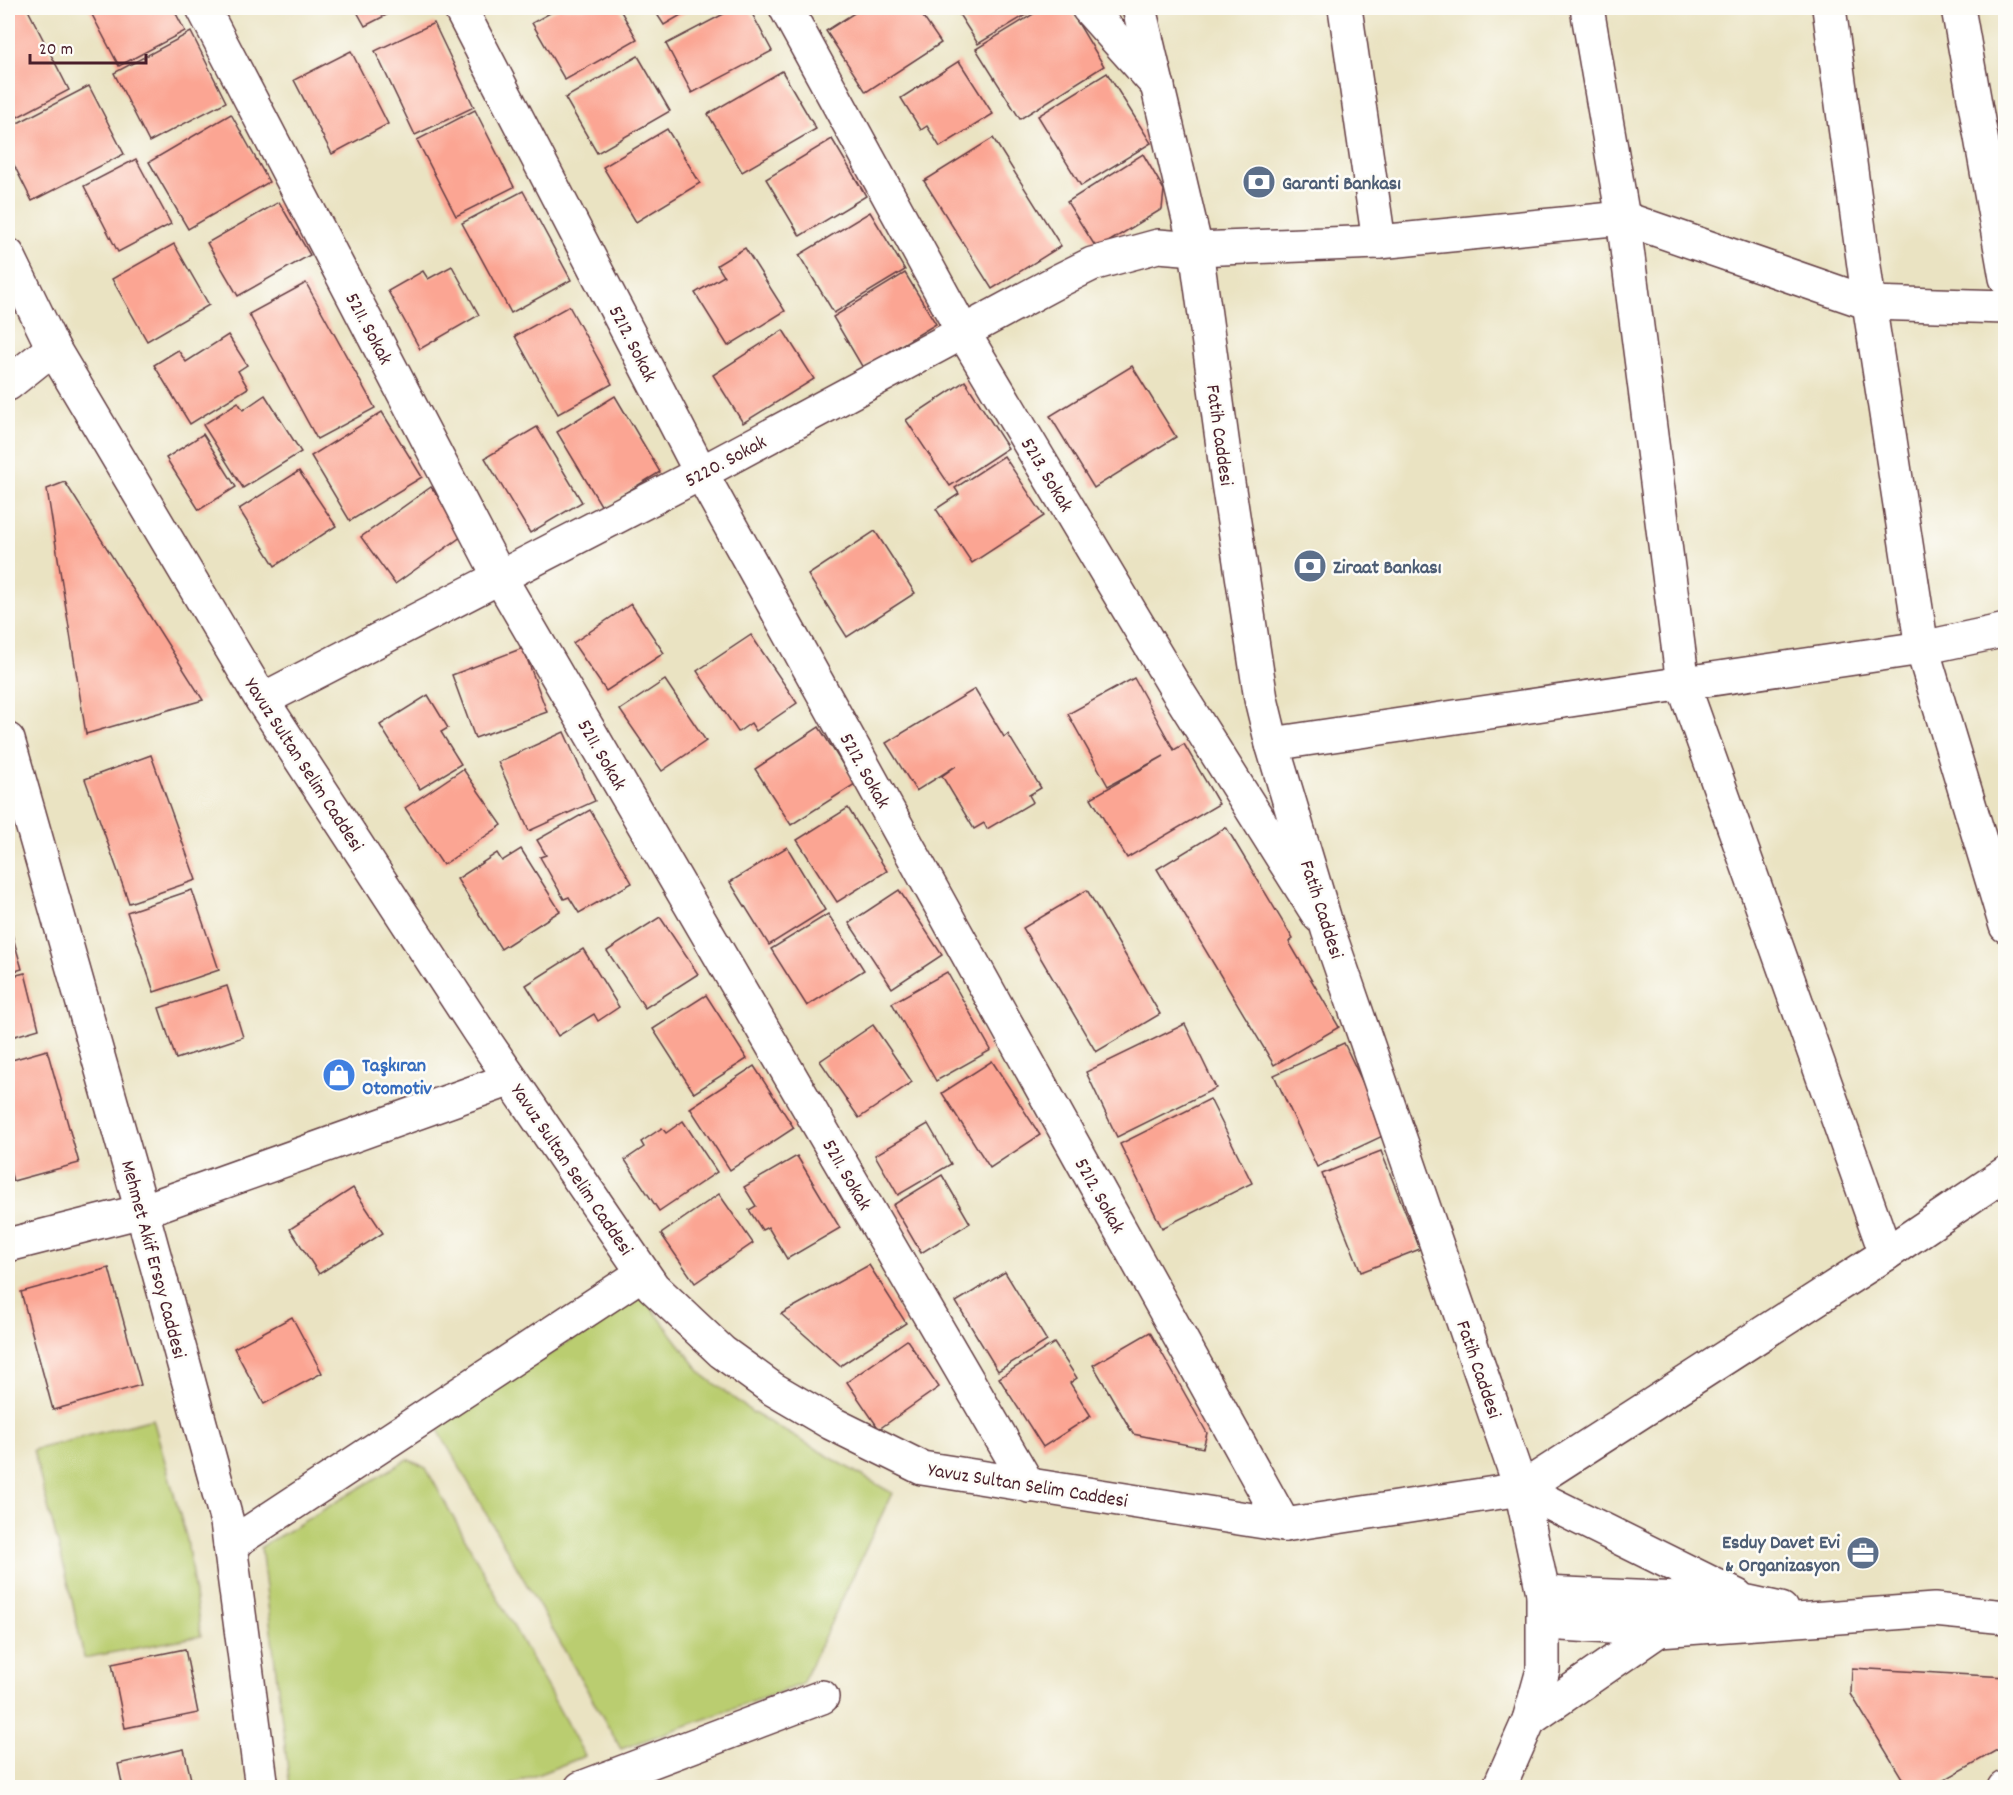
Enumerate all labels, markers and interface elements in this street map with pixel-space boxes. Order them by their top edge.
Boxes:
scale bar [30,27,146,65]
text: 20 m [39,38,73,63]
bank icon: Garanti Bankası [1241,164,1277,200]
place label: Garanti Bankası [1282,171,1401,199]
street label: 5211. Sokak [337,288,398,370]
street label: 5212. Sokak [600,301,663,387]
street label: Fatih Caddesi [1197,383,1239,488]
street label: 5220. Sokak [681,429,772,496]
street label: 5213. Sokak [1012,433,1079,518]
bank icon: Ziraat Bankası [1292,548,1328,584]
place label: Ziraat Bankası [1333,555,1442,583]
street label: Yavuz Sultan Selim Caddesi [236,673,369,858]
street label: 5211. Sokak [569,715,632,796]
street label: 5212. Sokak [831,729,896,814]
street label: Fatih Caddesi [1291,857,1349,963]
place label: Taşkıran Otomotiv [362,1053,432,1104]
shop icon: Taşkıran Otomotiv [321,1057,357,1093]
street label: Yavuz Sultan Selim Caddesi [502,1079,639,1262]
street label: 5211. Sokak [814,1135,877,1216]
street label: 5212. Sokak [1066,1154,1131,1239]
street label: Mehmet Akif Ersoy Caddesi [112,1158,192,1362]
street label: Fatih Caddesi [1447,1317,1507,1423]
street label: Yavuz Sultan Selim Caddesi [926,1457,1130,1517]
place label: Esduy Davet Evi & Organizasyon [1722,1530,1840,1581]
office icon: Esduy Davet Evi & Organizasyon [1845,1535,1881,1571]

